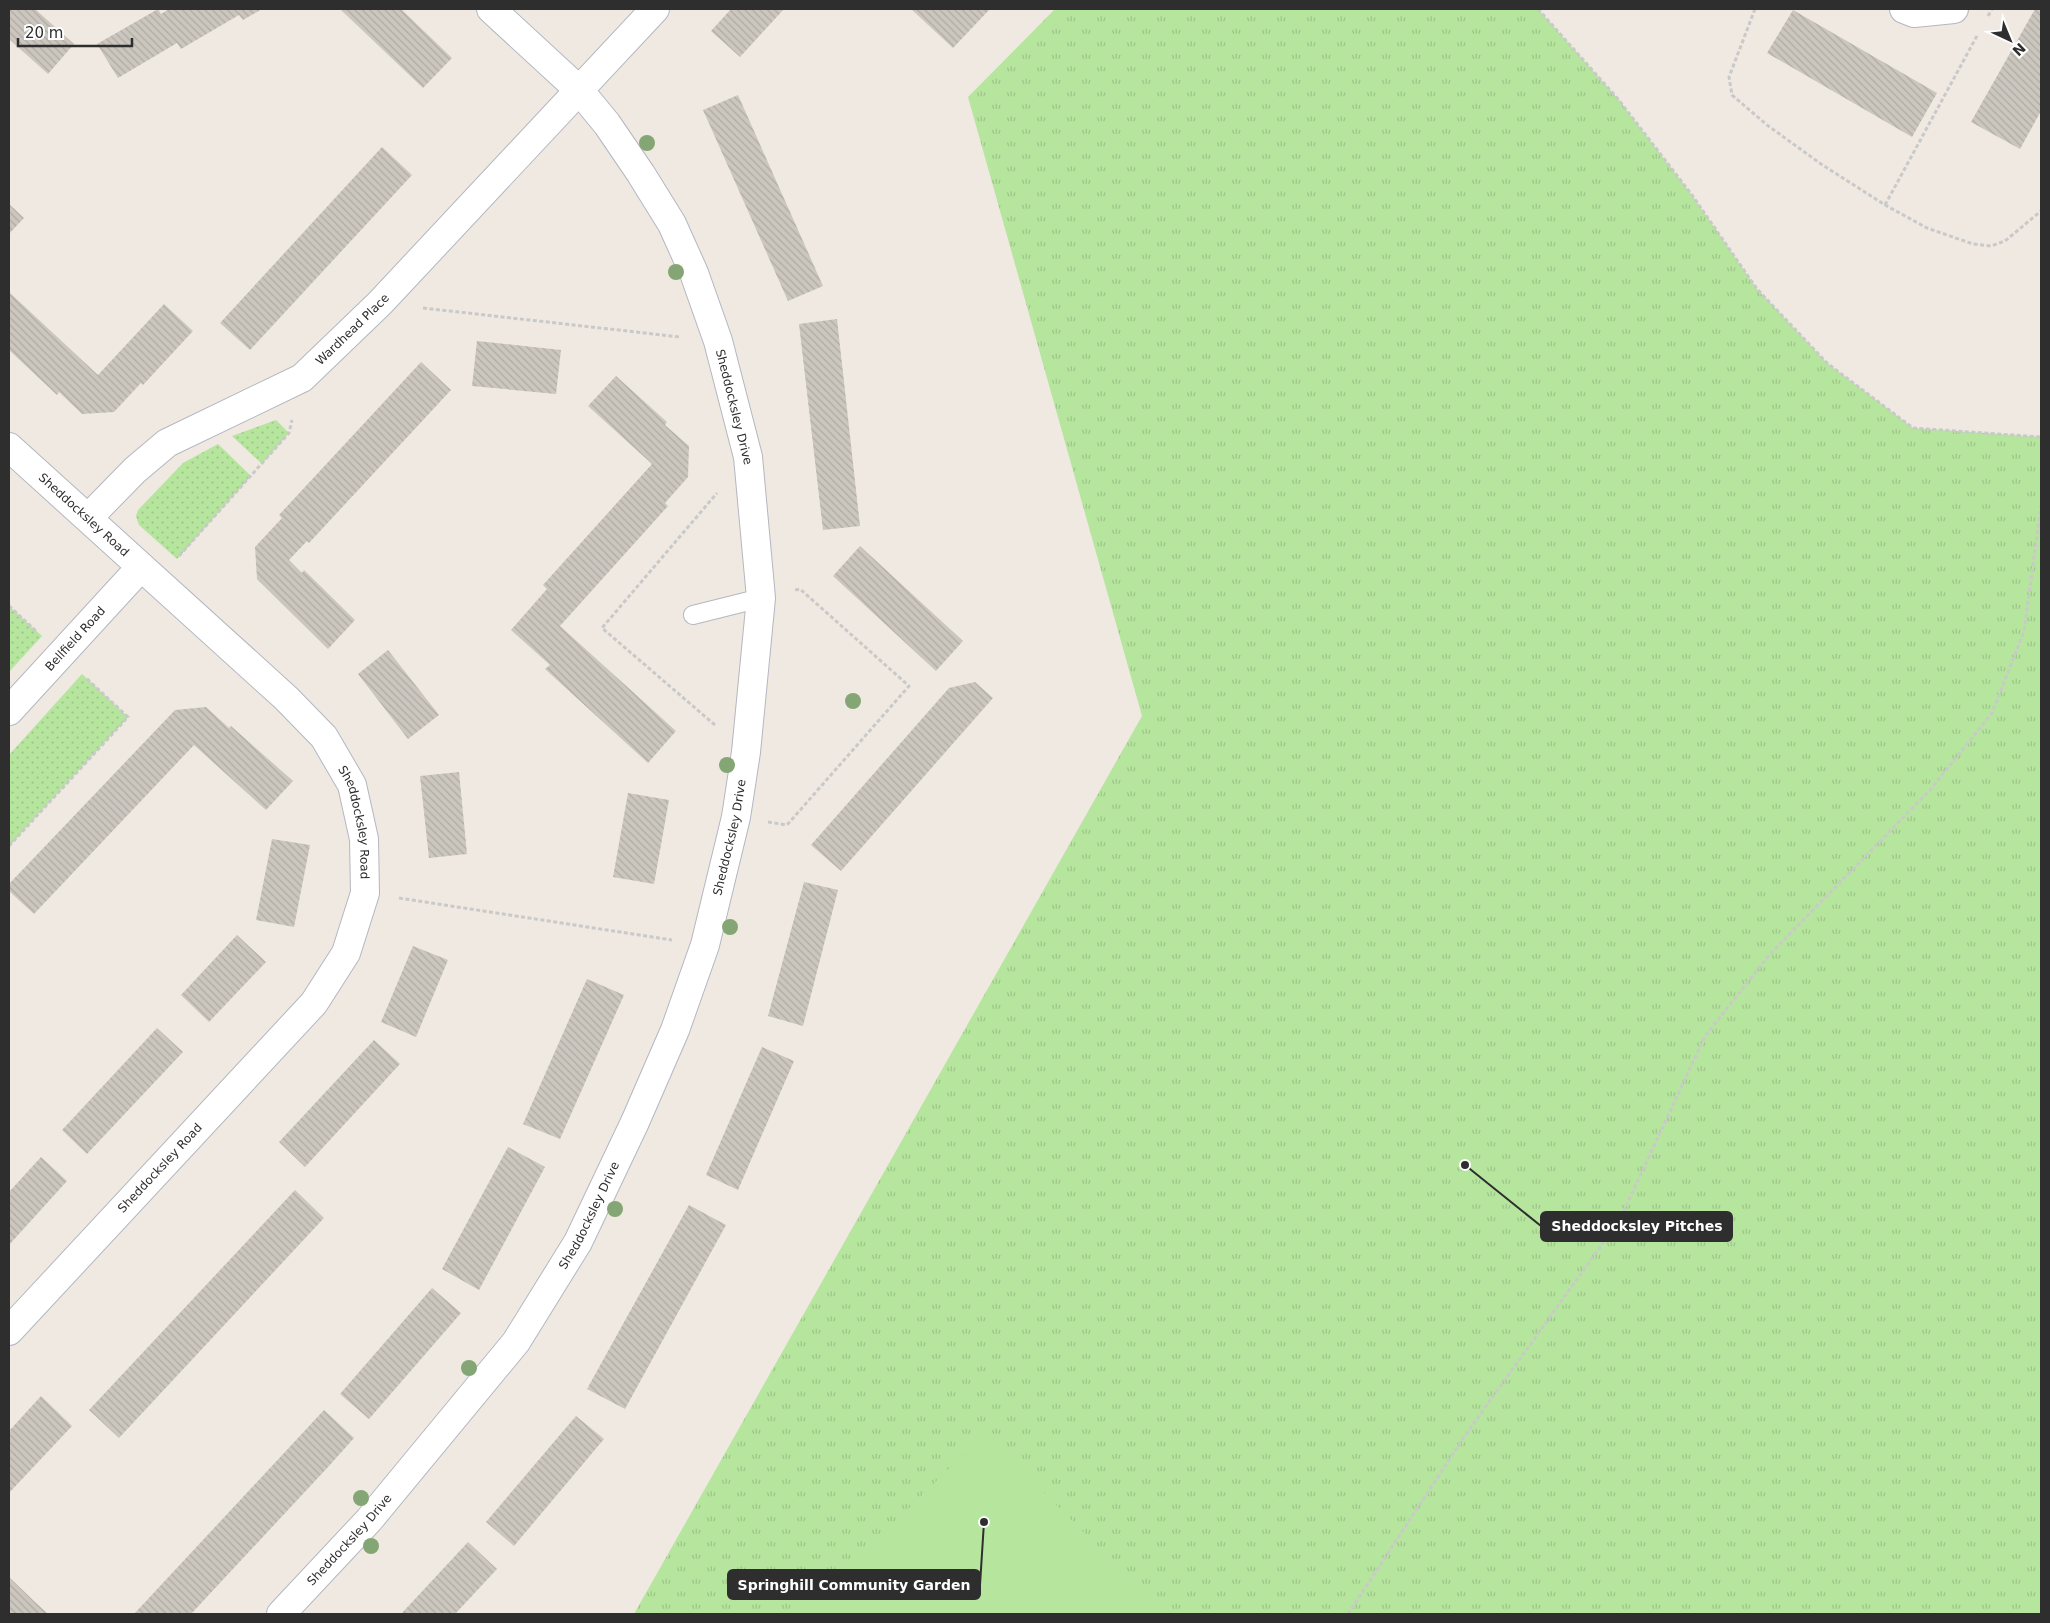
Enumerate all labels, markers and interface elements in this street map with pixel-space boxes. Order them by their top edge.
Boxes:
scale bar [18,15,131,47]
north arrow [1985,15,2035,65]
text: 20 m [25,24,63,42]
text: N [2009,40,2029,59]
street label: Wardhead Place [313,291,392,368]
street label: Sheddocksley Drive [713,348,755,466]
street label: Sheddocksley Road [36,470,132,559]
street label: Bellfield Road [42,604,108,674]
street label: Sheddocksley Road [335,763,372,879]
street label: Sheddocksley Drive [710,778,749,897]
street label: Sheddocksley Road [115,1121,205,1215]
street label: Sheddocksley Drive [556,1159,622,1272]
callout: Sheddocksley Pitches [1541,1212,1732,1241]
text: Sheddocksley Pitches [1551,1218,1723,1234]
street label: Sheddocksley Drive [304,1491,395,1588]
callout: Springhill Community Garden [728,1570,980,1599]
text: Springhill Community Garden [738,1577,970,1593]

